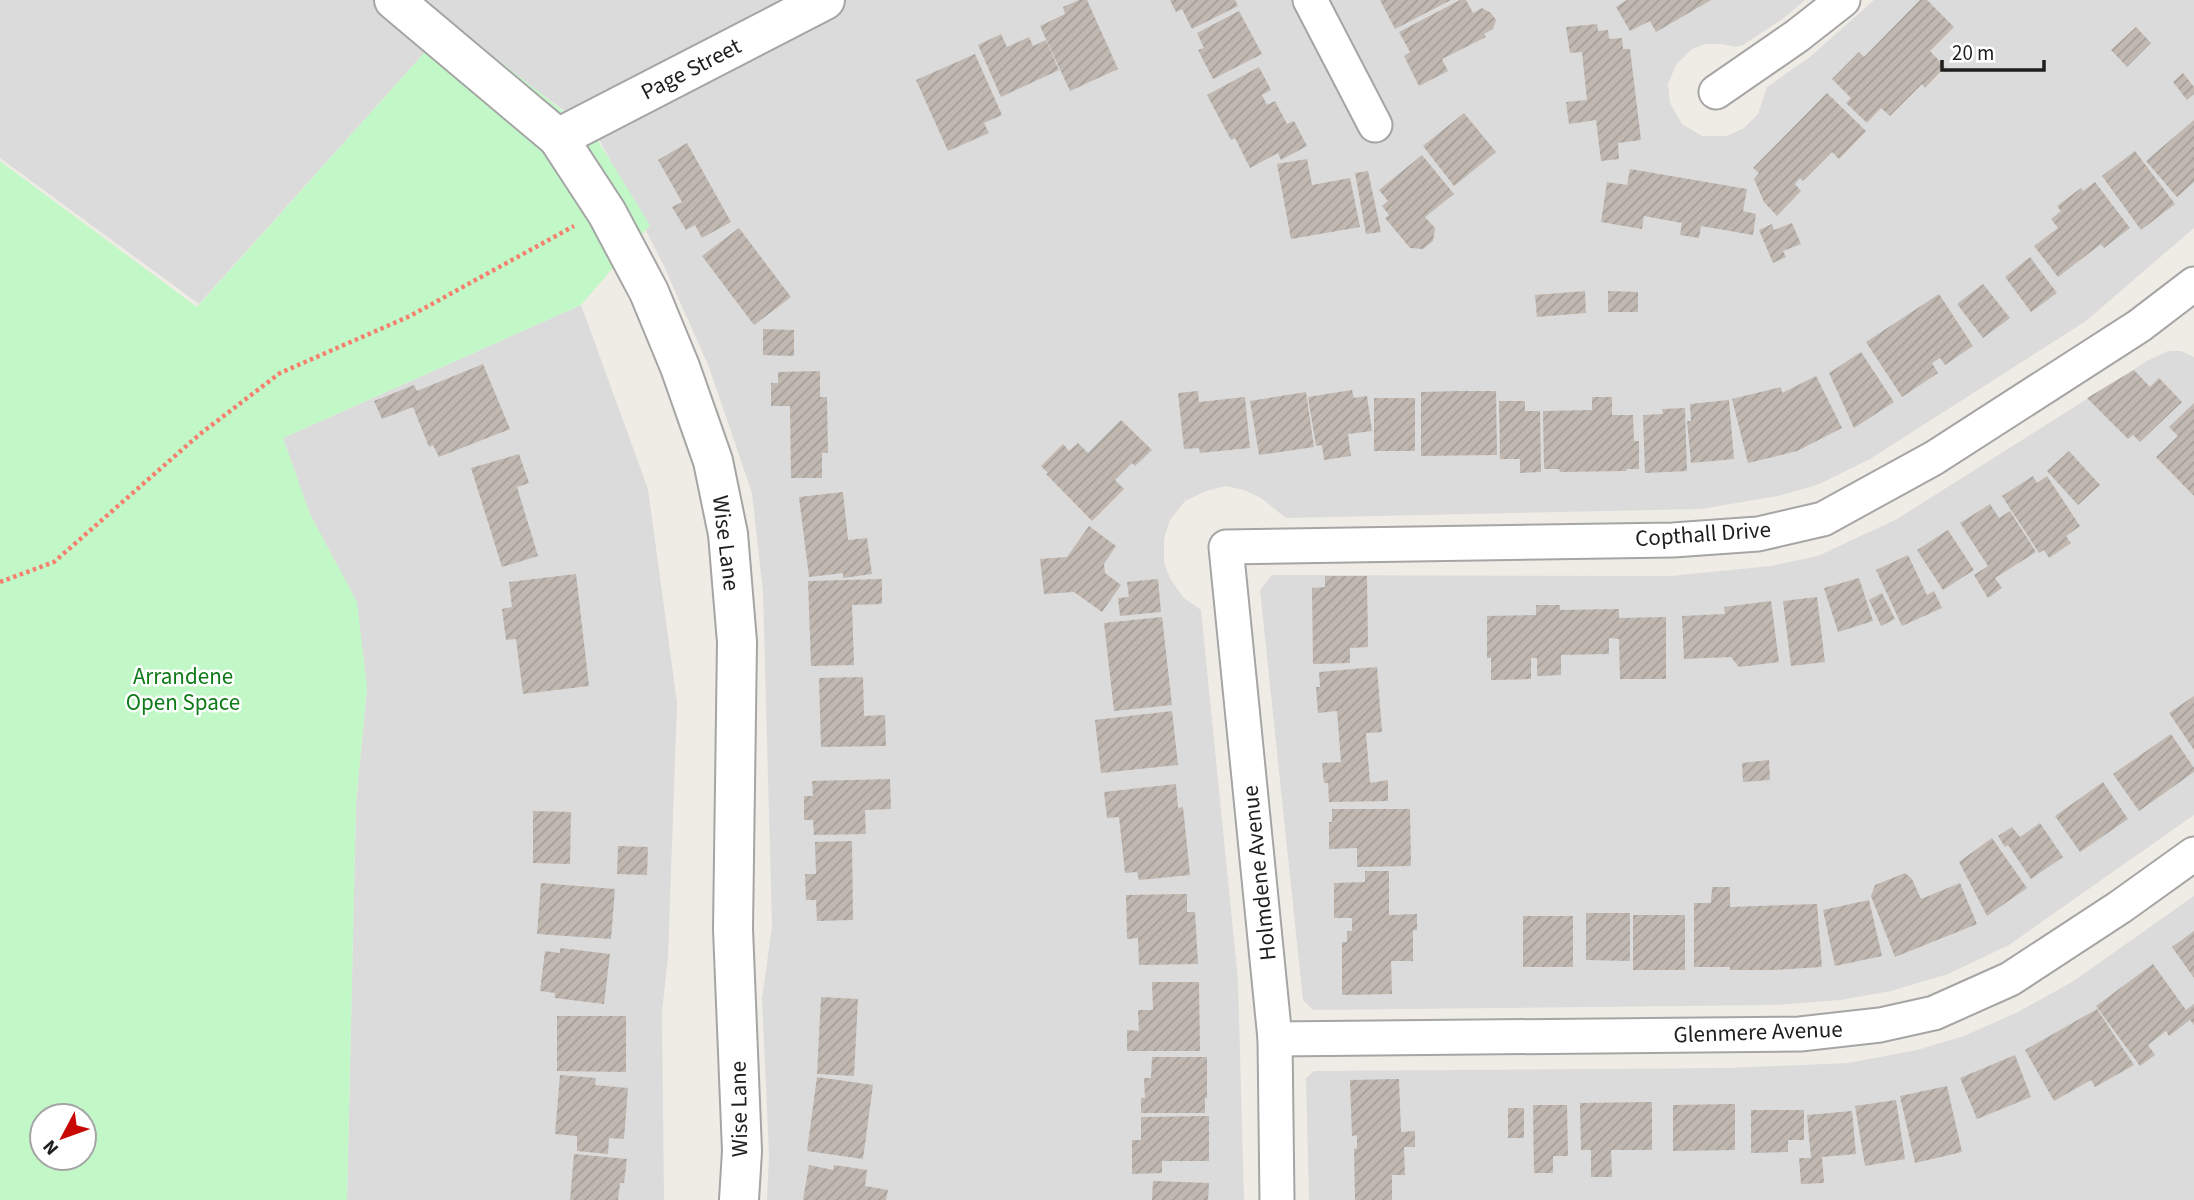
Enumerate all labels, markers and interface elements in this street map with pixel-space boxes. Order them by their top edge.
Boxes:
scale bar [1942,28,2044,72]
street label: Page Street [635,30,747,108]
text: 20 m [1952,38,1994,68]
street label: Wise Lane [704,493,748,593]
street label: Copthall Drive [1634,513,1772,555]
park label: Arrandene Open Space [126,660,240,719]
street label: Holmdene Avenue [1233,784,1285,962]
street label: Glenmere Avenue [1673,1013,1843,1051]
street label: Wise Lane [722,1061,756,1157]
north arrow [28,1102,98,1172]
text: N [37,1134,66,1161]

